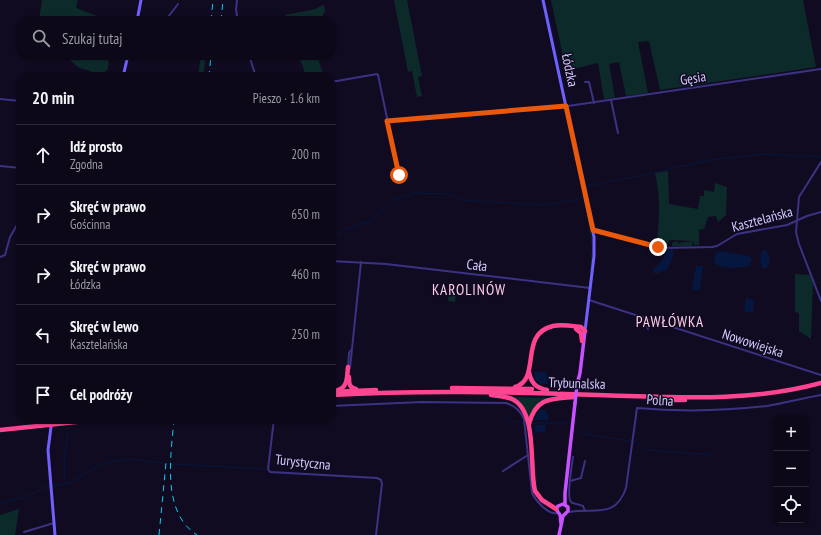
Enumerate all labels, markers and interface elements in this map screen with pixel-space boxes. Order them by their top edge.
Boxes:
search box [16,16,336,60]
icon: search [30,27,52,49]
text: Szukaj tutaj [62,29,123,48]
street label: Łódzka [558,52,582,88]
street label: Gęsia [679,67,707,89]
text: 20 min [32,87,74,109]
text: Pieszo · 1.6 km [253,90,320,107]
text: Idź prosto [70,137,123,156]
icon: ahead [32,144,54,166]
text: 200 m [291,146,320,163]
text: Zgodna [70,156,103,173]
route start [390,166,408,184]
text: Skręć w prawo [70,197,146,216]
street label: Kasztelańska [730,202,794,236]
icon: right [32,204,54,226]
text: 650 m [291,206,320,223]
text: Gościnna [70,216,110,233]
route end [649,238,667,256]
street label: Cała [466,255,488,275]
text: Skręć w prawo [70,257,146,276]
icon: right [32,264,54,286]
text: 460 m [291,266,320,283]
text: Łódzka [70,276,101,293]
district label: KAROLINÓW [432,280,506,299]
district label: PAWŁÓWKA [636,312,704,331]
text: Skręć w lewo [70,317,139,336]
icon: left [32,324,54,346]
street label: Nowowiejska [720,325,786,361]
text: 250 m [291,326,320,343]
text: Kasztelańska [70,336,128,353]
street label: Trybunalska [548,373,606,393]
icon: arrive [32,384,54,406]
text: Cel podróży [70,385,132,404]
street label: Polna [646,390,674,410]
map controls [773,415,809,523]
button: + [773,415,809,451]
street label: Turystyczna [274,450,332,474]
button: − [773,451,809,487]
button: locate [773,487,809,523]

